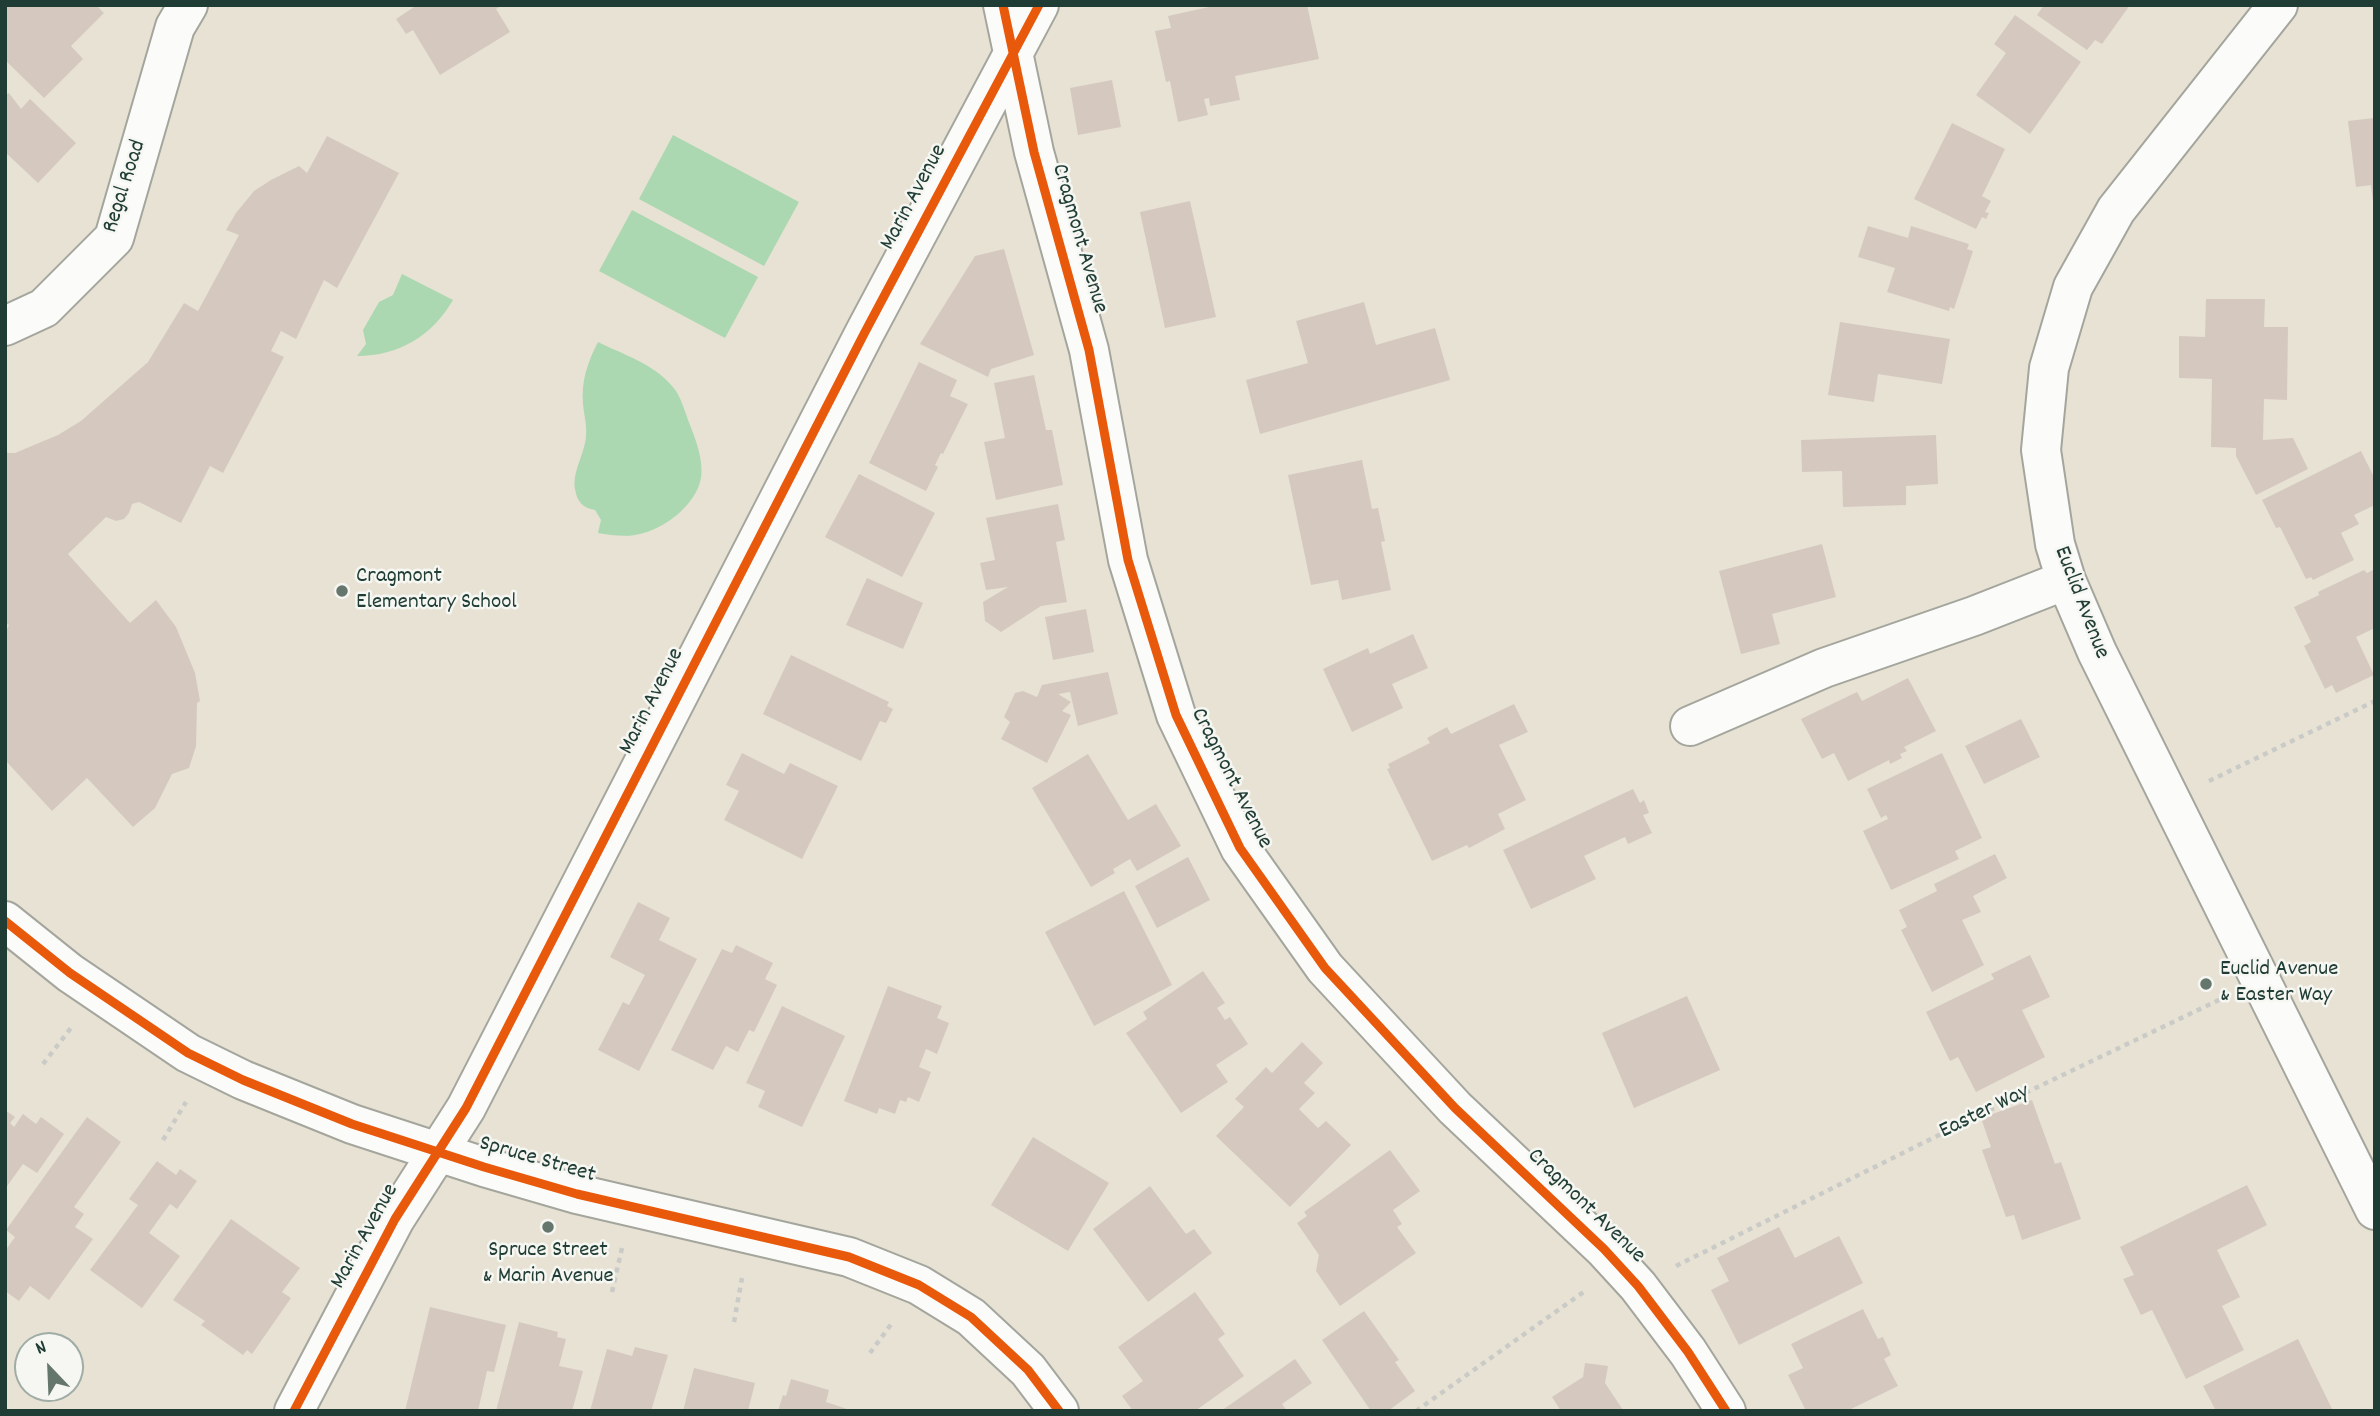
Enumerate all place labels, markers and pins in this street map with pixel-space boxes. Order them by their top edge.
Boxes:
place label: Cragmont Elementary School [356,564,517,618]
marker: Cragmont Elementary School [334,583,350,599]
place label: Euclid Avenue & Easter Way [2220,957,2338,1011]
marker: Euclid Avenue & Easter Way [2198,976,2214,992]
marker: Spruce Street & Marin Avenue [540,1219,556,1235]
place label: Spruce Street & Marin Avenue [482,1238,614,1292]

